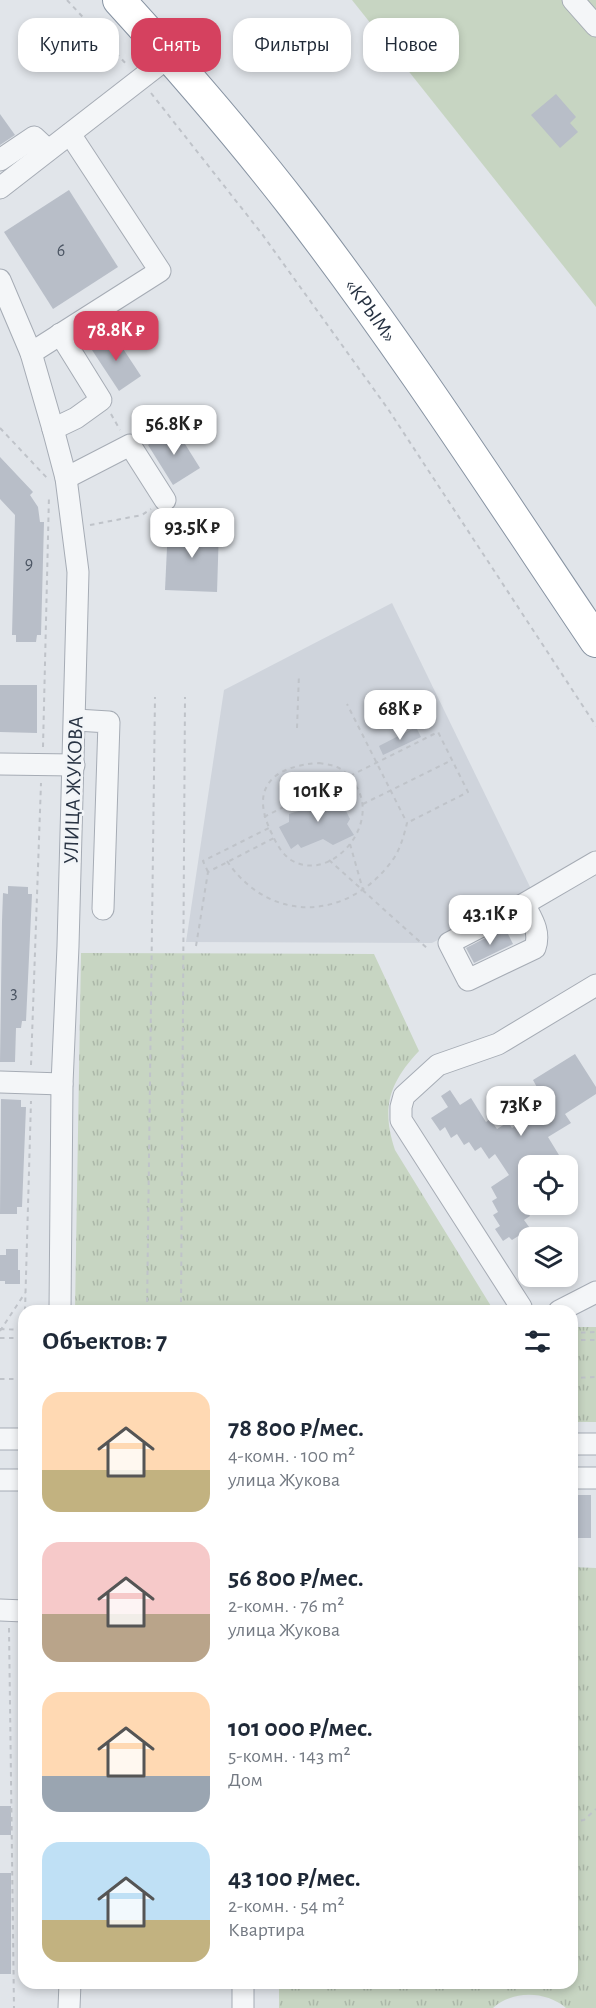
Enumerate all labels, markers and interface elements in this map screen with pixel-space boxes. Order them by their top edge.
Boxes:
chip: Купить [18,18,119,72]
chip: Снять [131,18,221,72]
chip: Фильтры [233,18,351,72]
chip: Новое [363,18,459,72]
house number: 6 [57,242,65,260]
street label: «КРЫМ» [341,275,400,346]
pin: 78.8K ₽ [61,311,171,362]
text: 78.8K ₽ [88,320,145,340]
pin: 56.8K ₽ [119,405,229,456]
text: 56.8K ₽ [146,414,202,434]
pin: 93.5K ₽ [137,508,247,559]
text: 93.5K ₽ [164,517,220,537]
house number: 9 [25,555,33,573]
pin: 68K ₽ [358,690,442,741]
text: 68K ₽ [378,699,422,719]
street label: УЛИЦА ЖУКОВА [60,716,87,864]
pin: 101K ₽ [269,772,367,823]
text: 101K ₽ [294,781,342,801]
pin: 43.1K ₽ [435,895,545,946]
text: 43.1K ₽ [463,904,517,924]
house number: 3 [10,984,18,1002]
pin: 73K ₽ [479,1086,563,1137]
text: 73K ₽ [500,1095,542,1115]
map controls [518,1155,578,1287]
button: locate [518,1155,578,1215]
button: layers [518,1227,578,1287]
icon: filters [521,1325,554,1358]
text: Объектов: 7 [42,1328,167,1354]
text: 78 800 ₽/мес. [228,1415,364,1441]
icon: home [90,1416,162,1488]
text: 4-комн. · 100 m² [228,1446,355,1466]
text: улица Жукова [228,1470,340,1490]
text: 56 800 ₽/мес. [228,1565,364,1591]
icon: home [90,1566,162,1638]
text: 2-комн. · 76 m² [228,1596,344,1616]
text: улица Жукова [228,1620,340,1640]
text: 101 000 ₽/мес. [228,1715,373,1741]
icon: home [90,1716,162,1788]
text: 5-комн. · 143 m² [228,1746,350,1766]
text: Дом [228,1770,263,1790]
text: 43 100 ₽/мес. [228,1865,361,1891]
icon: home [90,1866,162,1938]
text: 2-комн. · 54 m² [228,1896,344,1916]
text: Квартира [228,1920,305,1940]

